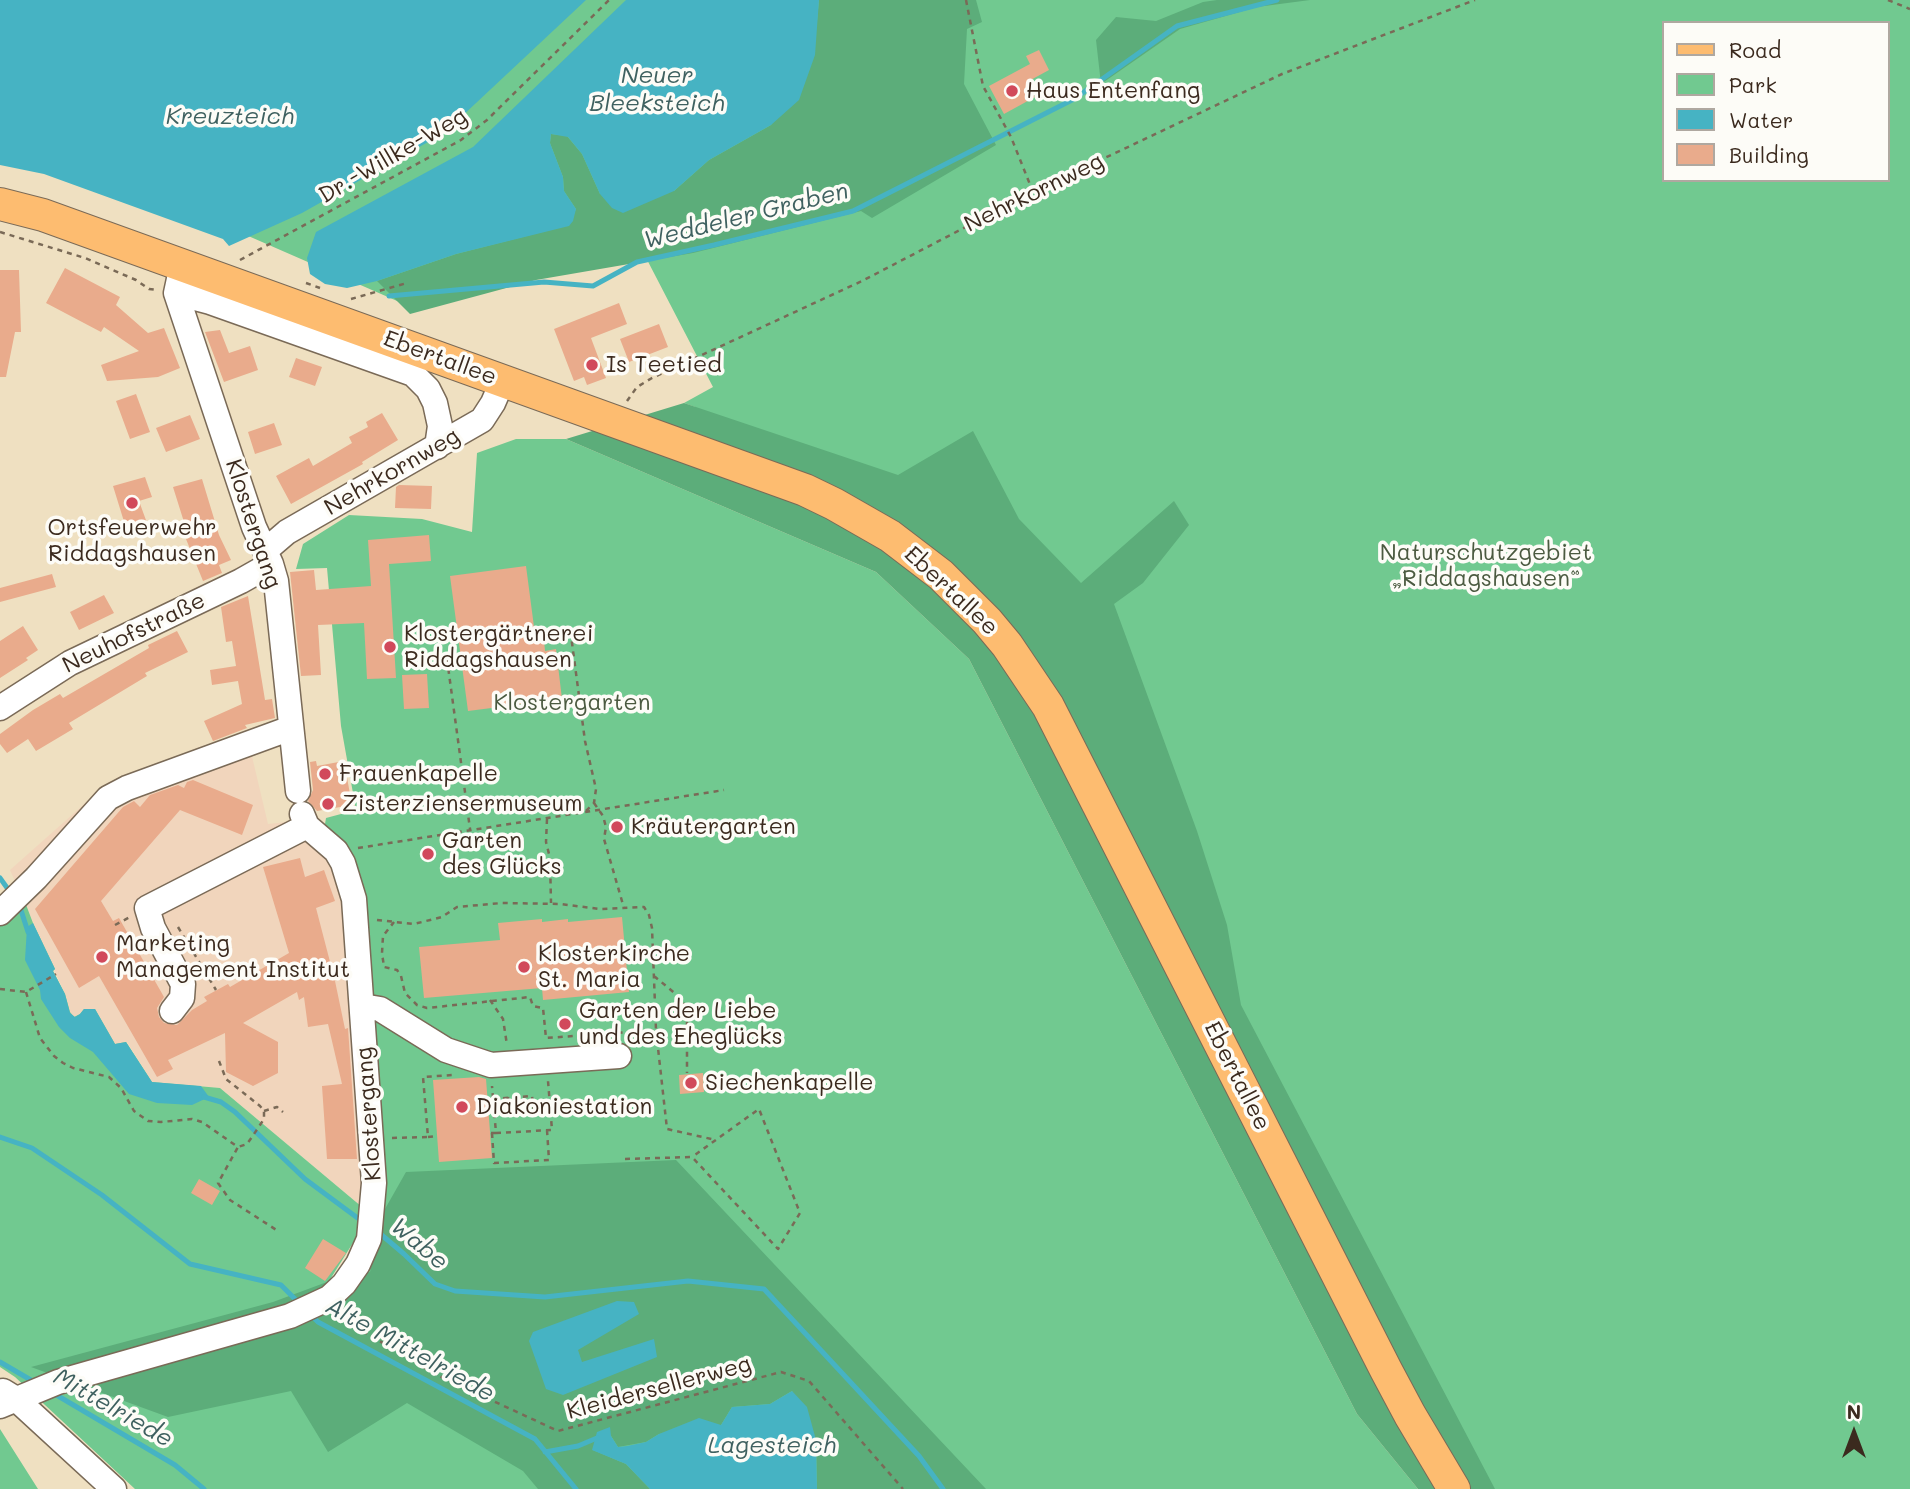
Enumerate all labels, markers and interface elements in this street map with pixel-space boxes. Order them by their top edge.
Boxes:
legend [1661,21,1889,182]
text: Road [1729,36,1781,63]
water label: Neuer Bleeksteich [589,62,725,118]
text: Park [1729,71,1777,98]
place label: Haus Entenfang [1026,77,1200,105]
marker: Haus Entenfang [1004,83,1020,99]
street label: Dr.-Willke-Weg [314,102,472,210]
water label: Kreuzteich [166,103,294,131]
text: Water [1729,106,1793,133]
text: Building [1729,141,1809,168]
street label: Nehrkornweg [960,147,1108,239]
water label: Weddeler Graben [641,177,851,255]
street label: Ebertallee [380,325,500,391]
place label: Is Teetied [606,351,722,379]
marker: Is Teetied [584,357,600,373]
street label: Nehrkornweg [320,422,464,522]
street label: Klostergang [219,456,287,592]
marker: Ortsfeuerwehr Riddagshausen [124,495,140,511]
place label: Ortsfeuerwehr Riddagshausen [47,514,217,568]
park label: Naturschutzgebiet „Riddagshausen“ [1380,539,1592,593]
street label: Ebertallee [898,541,1004,641]
street label: Neuhofstraße [58,587,210,679]
place label: Klostergärtnerei Riddagshausen [404,620,594,674]
marker: Klostergärtnerei Riddagshausen [382,639,398,655]
park label: Klostergarten [494,689,650,717]
place label: Frauenkapelle [339,760,498,788]
marker: Frauenkapelle [317,766,333,782]
place label: Zisterziensermuseum [342,790,583,818]
marker: Zisterziensermuseum [320,796,336,812]
place label: Kräutergarten [631,813,796,841]
marker: Kräutergarten [609,819,625,835]
place label: Garten des Glücks [442,827,562,881]
marker: Garten des Glücks [420,846,436,862]
place label: Marketing Management Institut [116,930,350,984]
place label: Klosterkirche St. Maria [538,940,690,994]
marker: Marketing Management Institut [94,949,110,965]
marker: Klosterkirche St. Maria [516,959,532,975]
place label: Garten der Liebe und des Eheglücks [579,997,783,1051]
marker: Garten der Liebe und des Eheglücks [557,1016,573,1032]
street label: Ebertallee [1198,1017,1276,1135]
street label: Klostergang [351,1046,387,1182]
place label: Siechenkapelle [705,1069,873,1097]
marker: Siechenkapelle [683,1075,699,1091]
place label: Diakoniestation [476,1093,652,1121]
marker: Diakoniestation [454,1099,470,1115]
water label: Wabe [384,1212,454,1276]
water label: Alte Mittelriede [321,1292,499,1408]
street label: Kleidersellerweg [564,1350,754,1426]
water label: Mittelriede [48,1362,178,1454]
north arrow [1819,1398,1889,1468]
text: N [1847,1399,1861,1424]
water label: Lagesteich [708,1432,836,1460]

